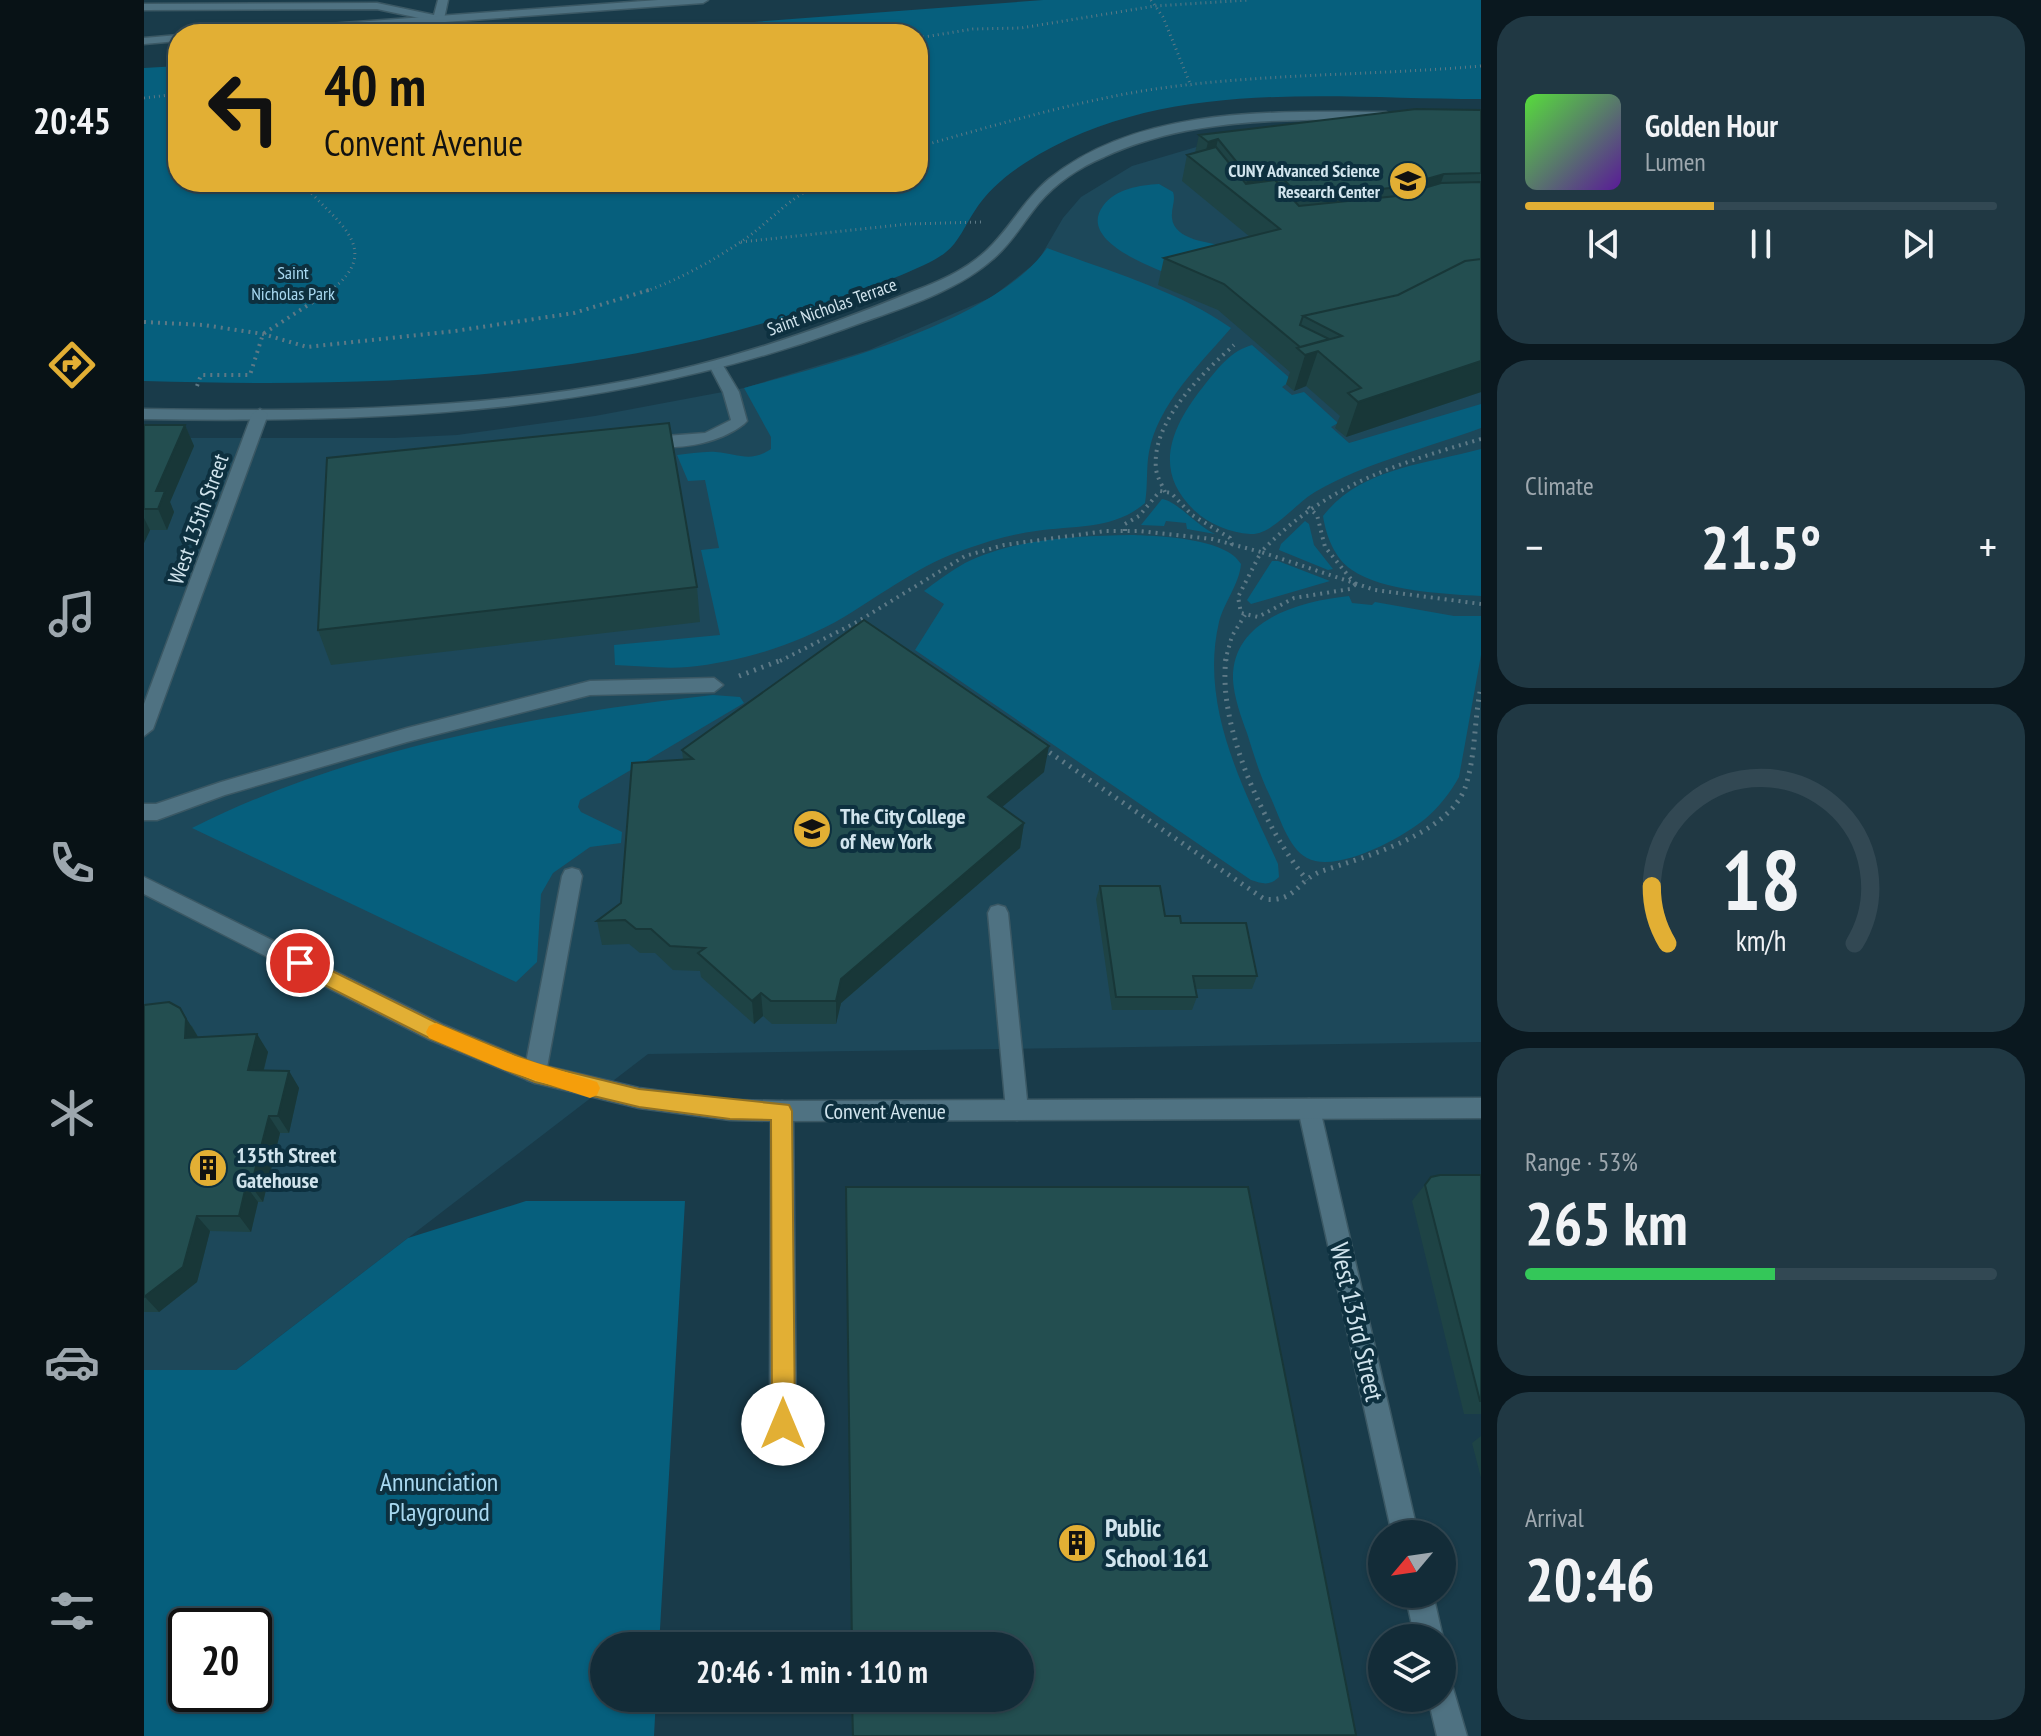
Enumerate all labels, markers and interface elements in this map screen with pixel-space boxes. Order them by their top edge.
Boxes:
text: 40 m [324,49,426,121]
icon: left [192,56,296,160]
text: 20:45 [33,97,111,144]
text: Golden Hour [1645,106,1778,145]
text: Convent Avenue [324,119,523,166]
text: Lumen [1645,145,1706,178]
place label: CUNY Advanced Science Research Center [1228,159,1381,203]
school or university icon: CUNY Advanced Science Research Center [1387,160,1429,202]
icon: previous [1582,222,1626,266]
icon: pause [1739,222,1783,266]
icon: next [1896,222,1940,266]
park label: Saint Nicholas Park [251,261,335,305]
street label: Saint Nicholas Terrace [764,272,900,341]
icon: directions [44,337,100,393]
street label: West 135th Street [161,450,235,588]
text: Climate [1525,469,1594,502]
text: 21.5° [1701,508,1821,586]
text: − [1525,518,1543,575]
text: + [1979,518,1997,575]
icon: music [44,586,100,642]
place label: The City College of New York [840,802,966,855]
school or university icon: The City College of New York [791,808,833,850]
text: 18 [1721,825,1801,933]
icon: phone [44,835,100,891]
text: km/h [1736,922,1786,959]
pin [266,929,334,997]
icon: arrive [278,941,322,985]
icon: climate [44,1085,100,1141]
street label: Convent Avenue [824,1097,946,1125]
place label: 135th Street Gatehouse [236,1141,337,1194]
text: Range · 53% [1525,1145,1638,1178]
building icon: 135th Street Gatehouse [187,1147,229,1189]
text: 265 km [1525,1184,1688,1262]
street label: West 133rd Street [1323,1239,1392,1404]
icon: car [44,1334,100,1390]
position arrow [741,1382,825,1466]
park label: Annunciation Playground [380,1465,498,1528]
text: Arrival [1525,1501,1584,1534]
place label: Public School 161 [1105,1511,1209,1574]
north arrow [1368,1520,1456,1608]
map controls [1368,1520,1456,1712]
building icon: Public School 161 [1056,1522,1098,1564]
text: 20:46 [1525,1540,1655,1618]
icon: filters [44,1583,100,1639]
speed limit sign: 20 [168,1608,272,1712]
button: layers [1368,1624,1456,1712]
text: 20:46 · 1 min · 110 m [696,1652,928,1691]

